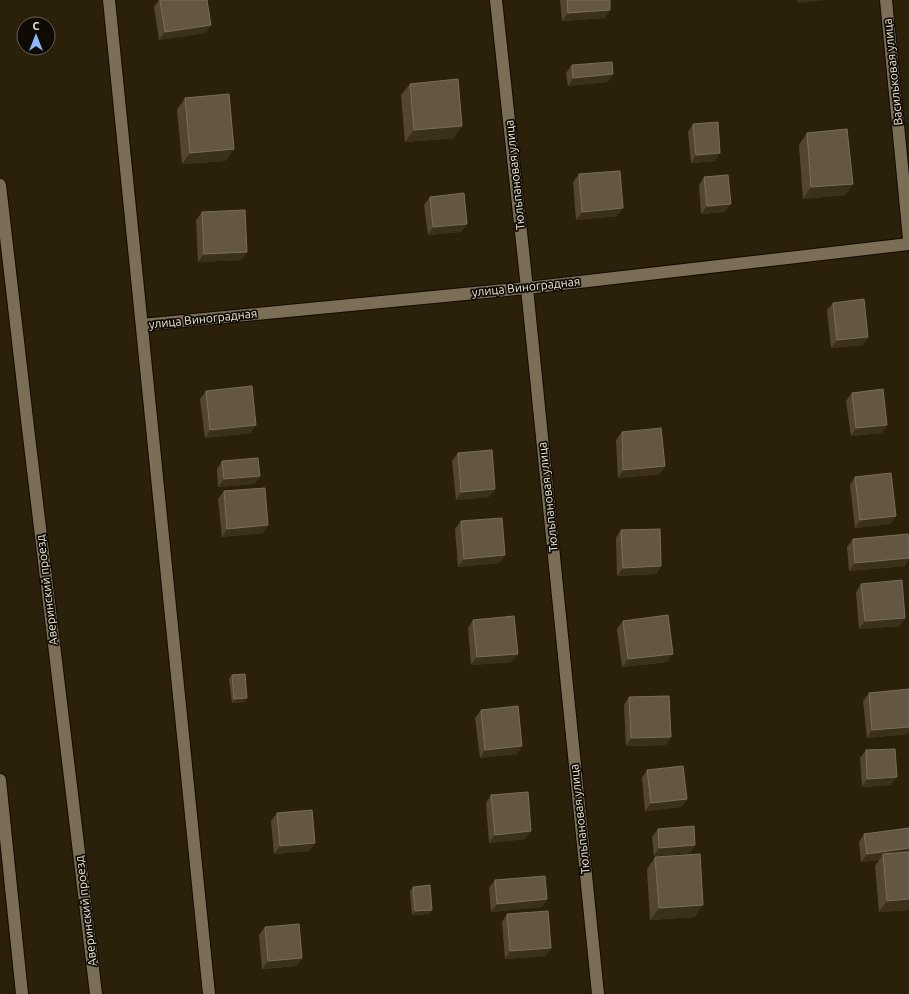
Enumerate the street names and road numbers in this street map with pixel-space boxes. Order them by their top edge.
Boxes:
street label: Васильковая улица [880,18,905,126]
street label: Тюльпановая улица [502,119,527,231]
street label: улица Виноградная [471,274,581,299]
street label: улица Виноградная [148,306,258,331]
street label: Тюльпановая улица [535,441,560,553]
street label: Аверинский проезд [33,534,60,646]
street label: Тюльпановая улица [567,763,592,875]
street label: Аверинский проезд [72,855,99,967]

